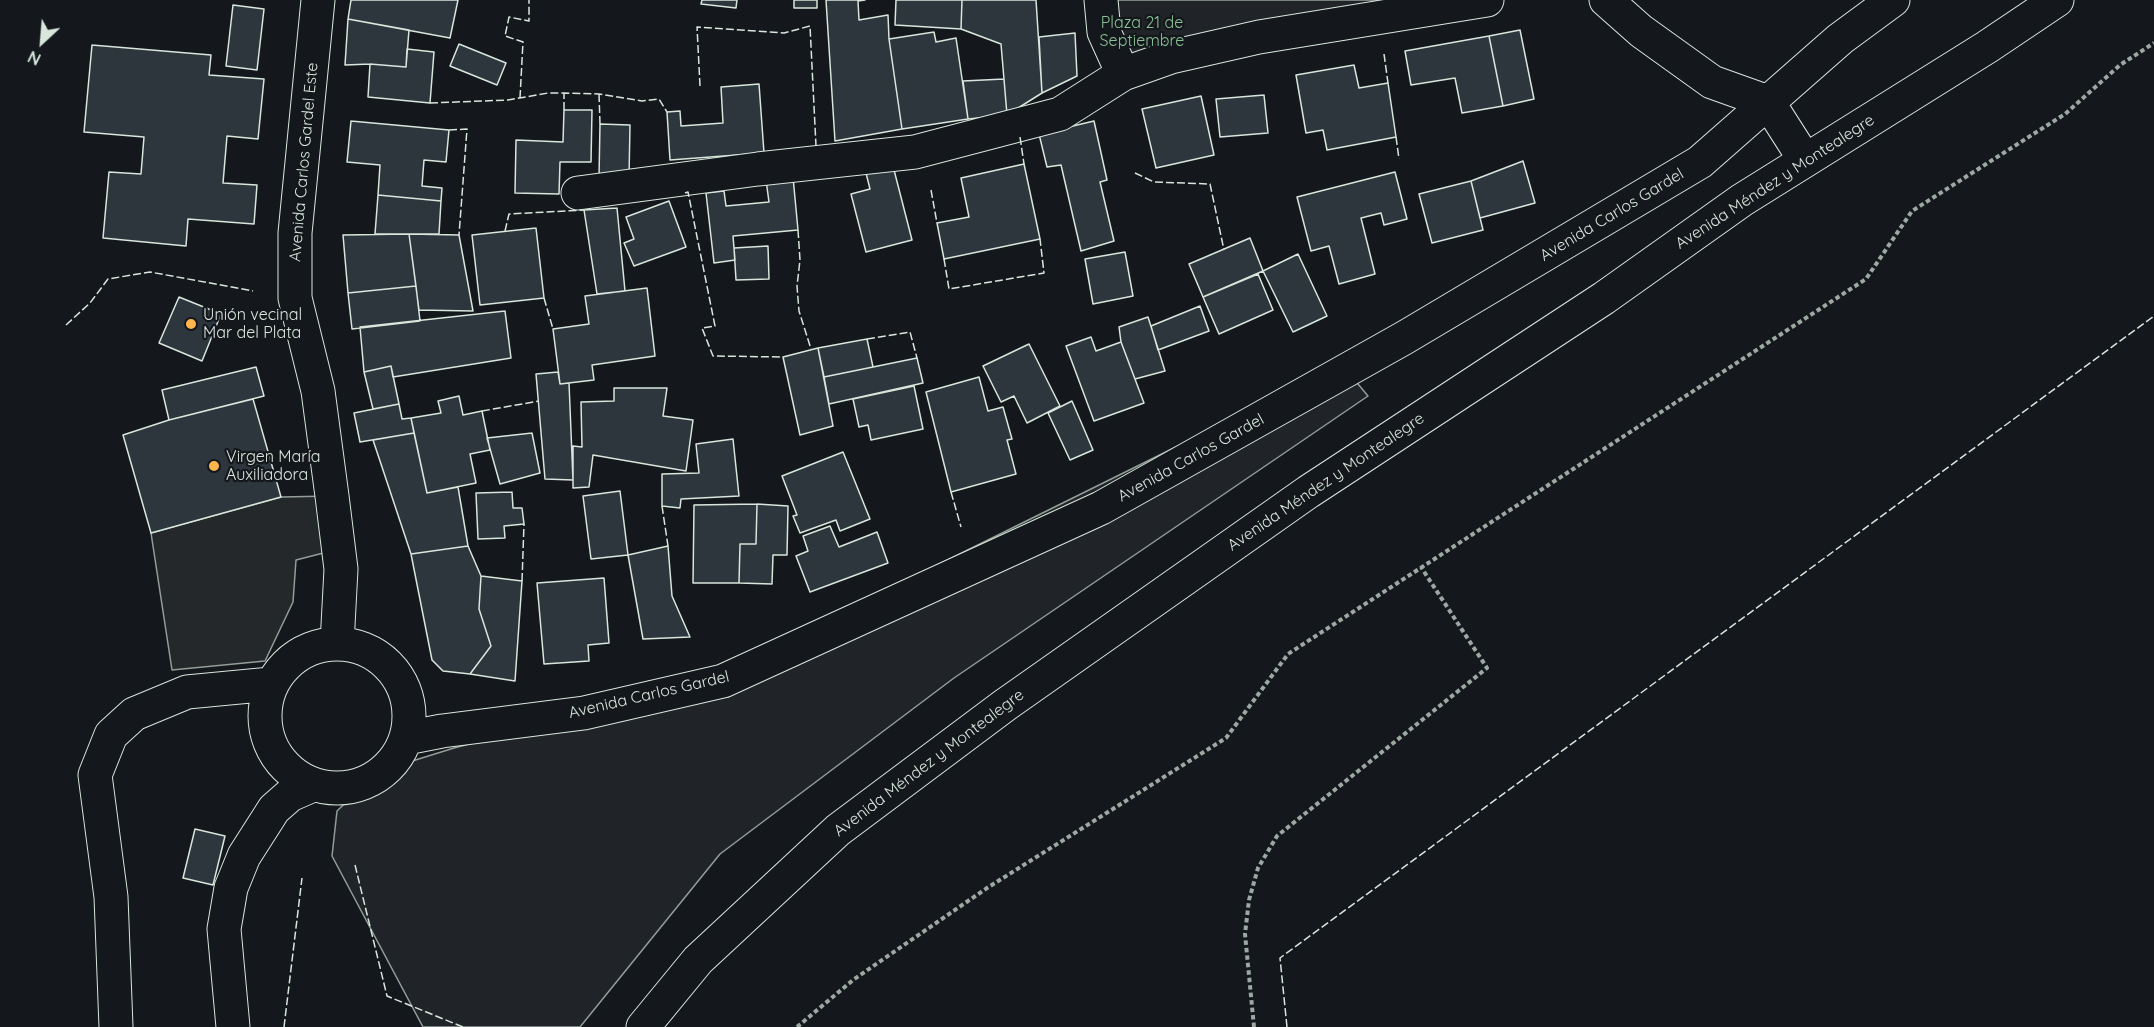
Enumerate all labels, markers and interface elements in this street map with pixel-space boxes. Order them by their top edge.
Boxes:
north arrow [12,12,72,72]
park label: Plaza 21 de Septiembre [1100,13,1184,51]
text: N [24,47,44,70]
street label: Avenida Carlos Gardel Este [286,62,322,262]
street label: Avenida Méndez y Montealegre [1672,110,1878,254]
street label: Avenida Carlos Gardel [1537,164,1687,266]
place label: Unión vecinal Mar del Plata [203,305,302,343]
marker: Unión vecinal Mar del Plata [184,317,198,331]
street label: Avenida Méndez y Montealegre [1224,409,1428,555]
street label: Avenida Carlos Gardel [1114,410,1268,506]
place label: Virgen María Auxiliadora [226,447,321,485]
marker: Virgen María Auxiliadora [207,459,221,473]
street label: Avenida Carlos Gardel [567,667,731,723]
street label: Avenida Méndez y Montealegre [830,685,1028,841]

